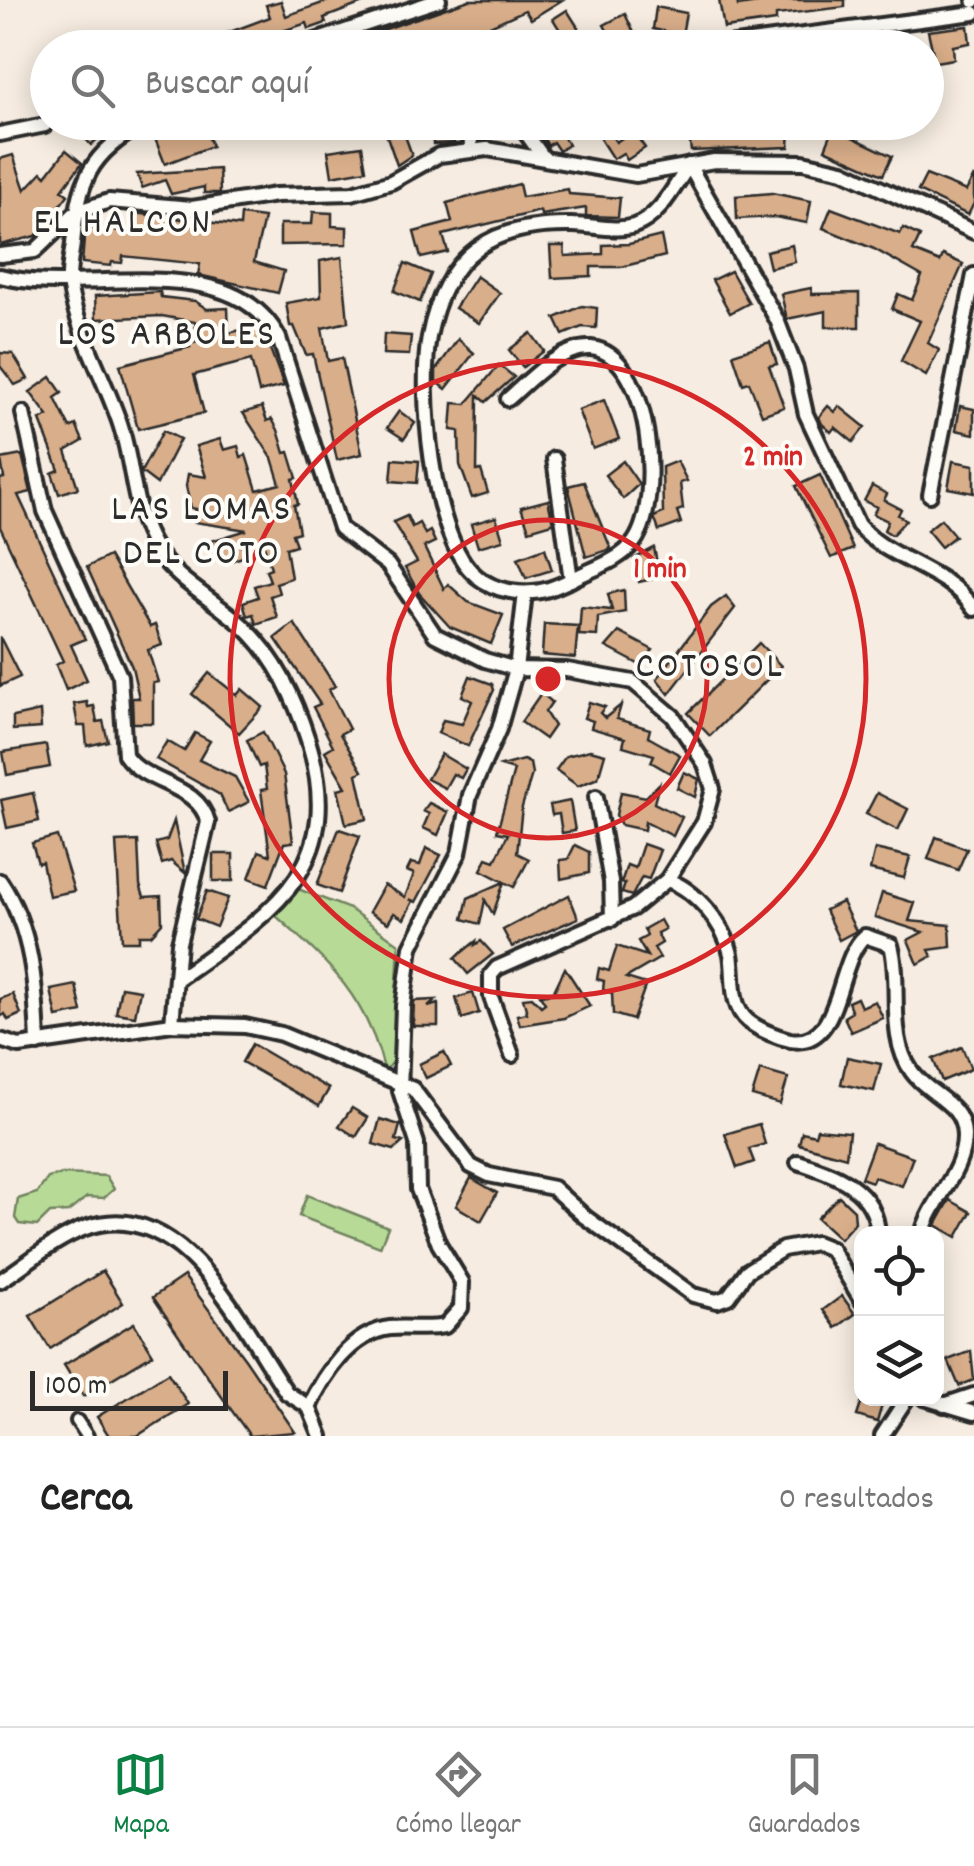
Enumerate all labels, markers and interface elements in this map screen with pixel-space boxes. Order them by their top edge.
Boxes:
search box [30,30,944,140]
icon: search [65,58,120,113]
text: Buscar aquí [145,58,309,113]
district label: EL HALCON [33,197,213,252]
district label: LOS ARBOLES [58,309,276,364]
text: 2 min [743,438,803,481]
district label: LAS LOMAS DEL COTO [111,484,293,583]
text: 1 min [633,550,687,593]
district label: COTOSOL [635,641,785,696]
centre of rings [530,661,566,697]
map controls [854,1226,944,1406]
button: locate [854,1226,944,1316]
button: layers [854,1316,944,1406]
scale bar [30,1366,228,1410]
text: 100 m [45,1368,107,1408]
text: Cerca [40,1471,131,1531]
text: 0 resultados [779,1478,934,1524]
tab: Mapa [113,1747,169,1847]
tab: Cómo llegar [395,1747,521,1847]
tab: Guardados [747,1747,861,1847]

